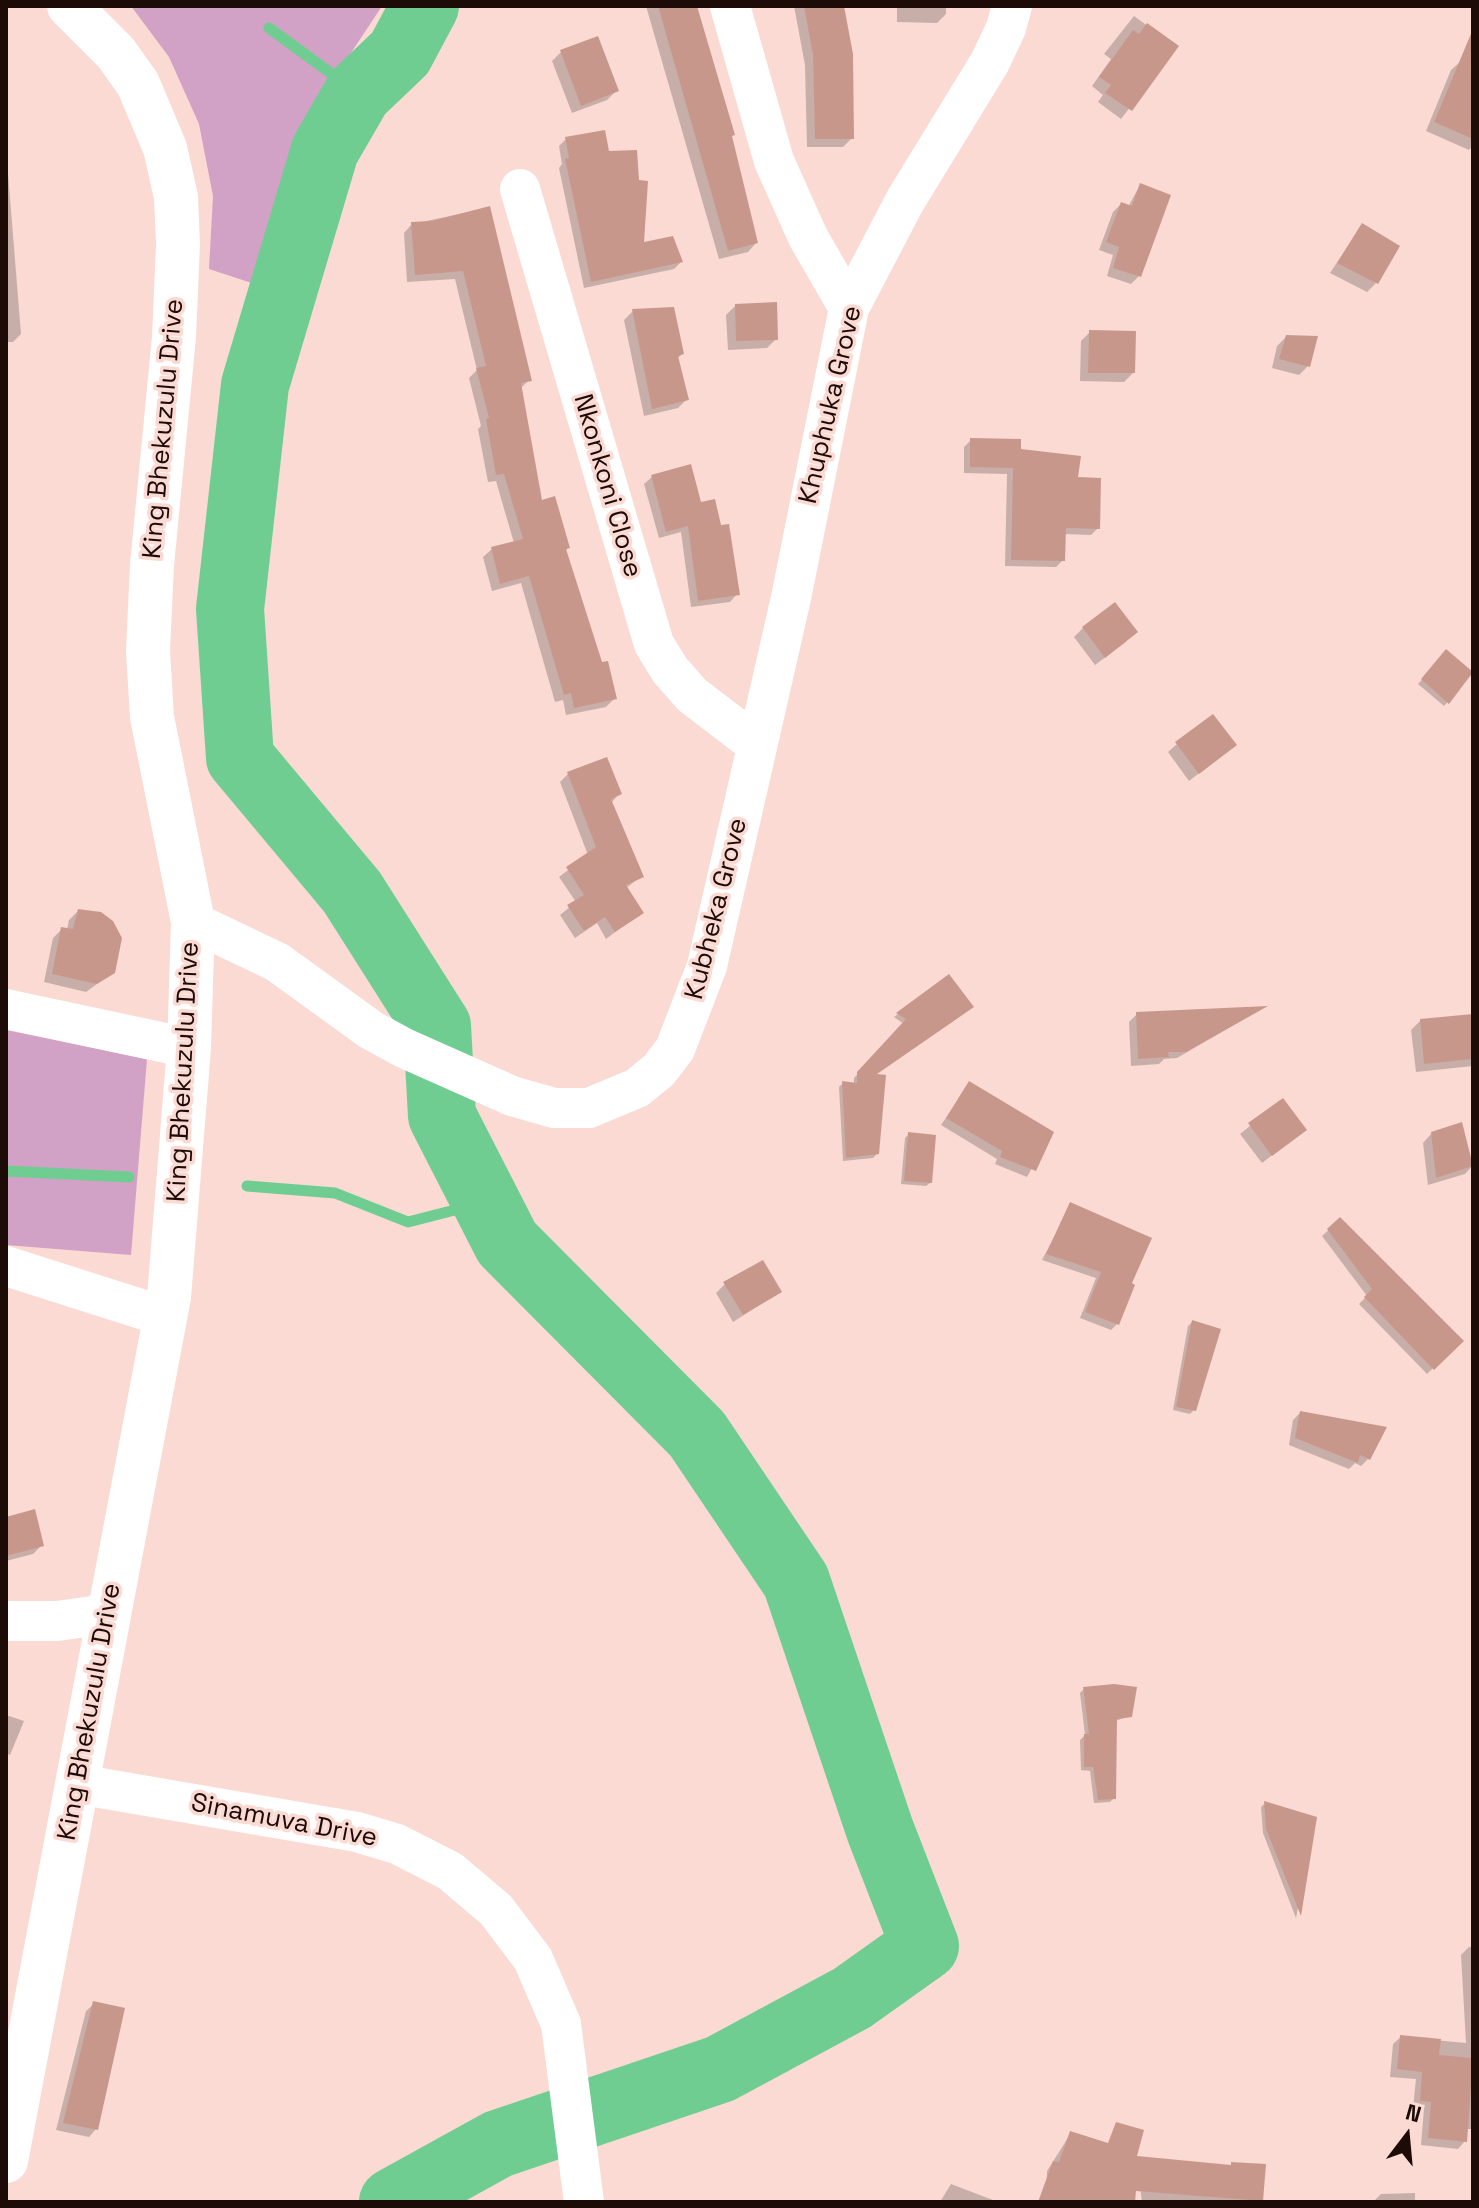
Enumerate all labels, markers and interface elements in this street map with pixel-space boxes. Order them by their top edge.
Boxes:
street label: King Bhekuzulu Drive [137,298,191,560]
street label: Khuphuka Grove [793,303,869,507]
street label: Nkonkoni Close [566,391,648,581]
street label: Kubheka Grove [679,815,755,1003]
street label: King Bhekuzulu Drive [162,941,206,1203]
street label: King Bhekuzulu Drive [52,1581,128,1843]
street label: Sinamuva Drive [188,1788,380,1854]
north arrow [1367,2096,1447,2176]
text: N [1403,2097,1425,2128]

